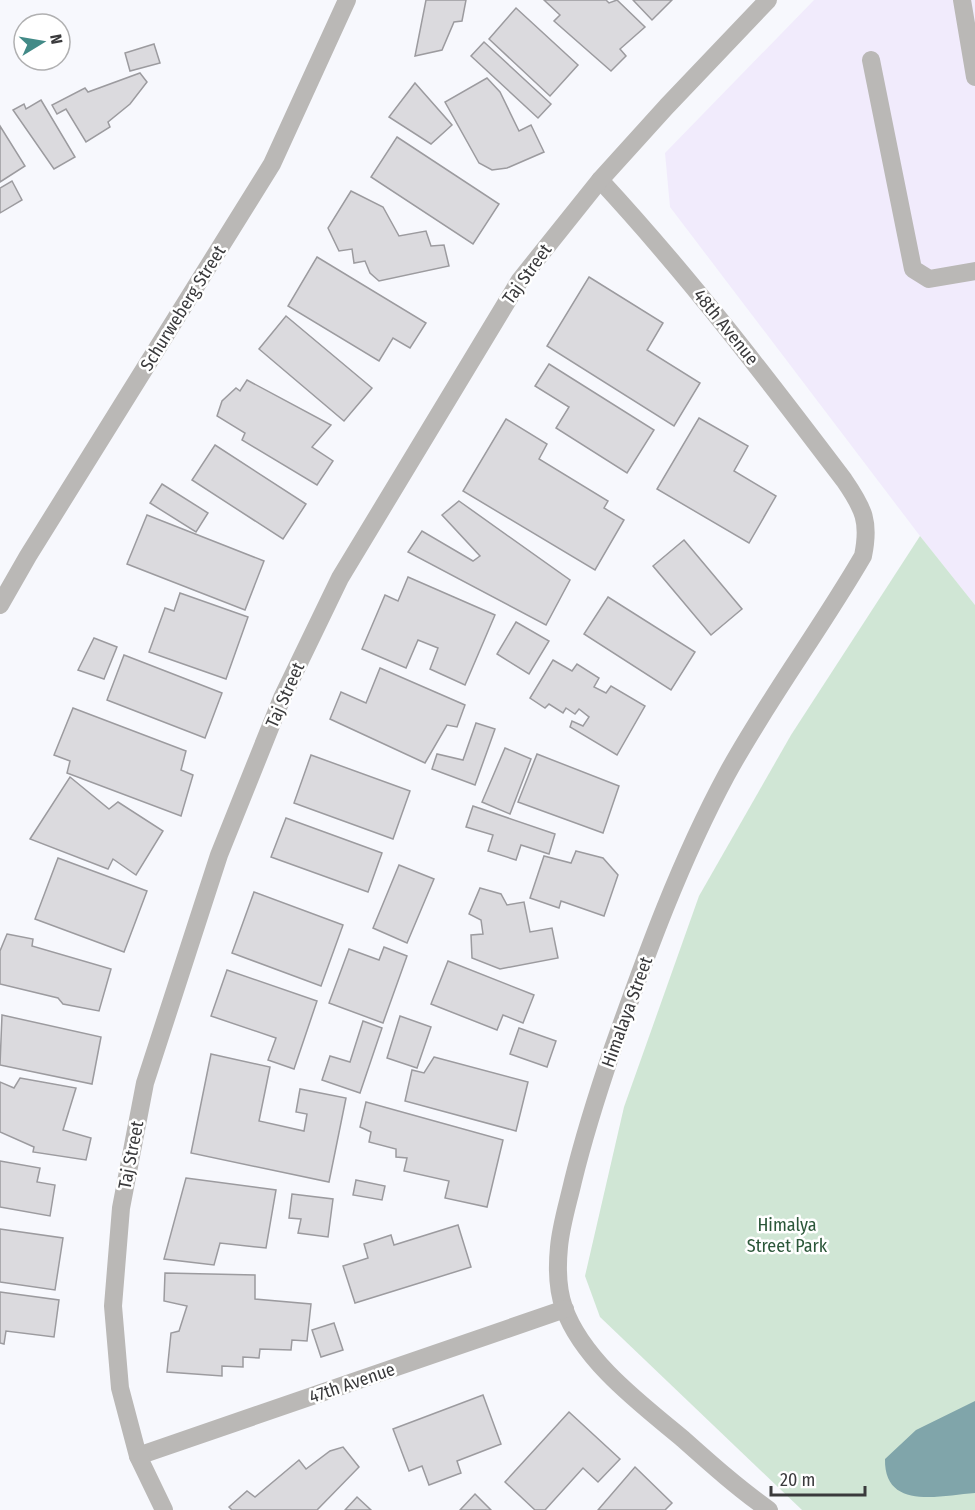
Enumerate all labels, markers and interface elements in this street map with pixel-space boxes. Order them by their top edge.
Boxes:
north arrow [12,12,72,72]
text: N [46,33,66,46]
street label: Taj Street [498,239,556,308]
street label: Schurweberg Street [136,241,231,375]
street label: 48th Avenue [689,285,763,370]
street label: Taj Street [261,659,309,731]
street label: Himalaya Street [597,954,657,1070]
street label: Taj Street [114,1119,148,1191]
park label: Himalya Street Park [747,1214,828,1257]
street label: 47th Avenue [306,1358,398,1408]
scale bar [771,1459,866,1497]
text: 20 m [780,1469,815,1491]

